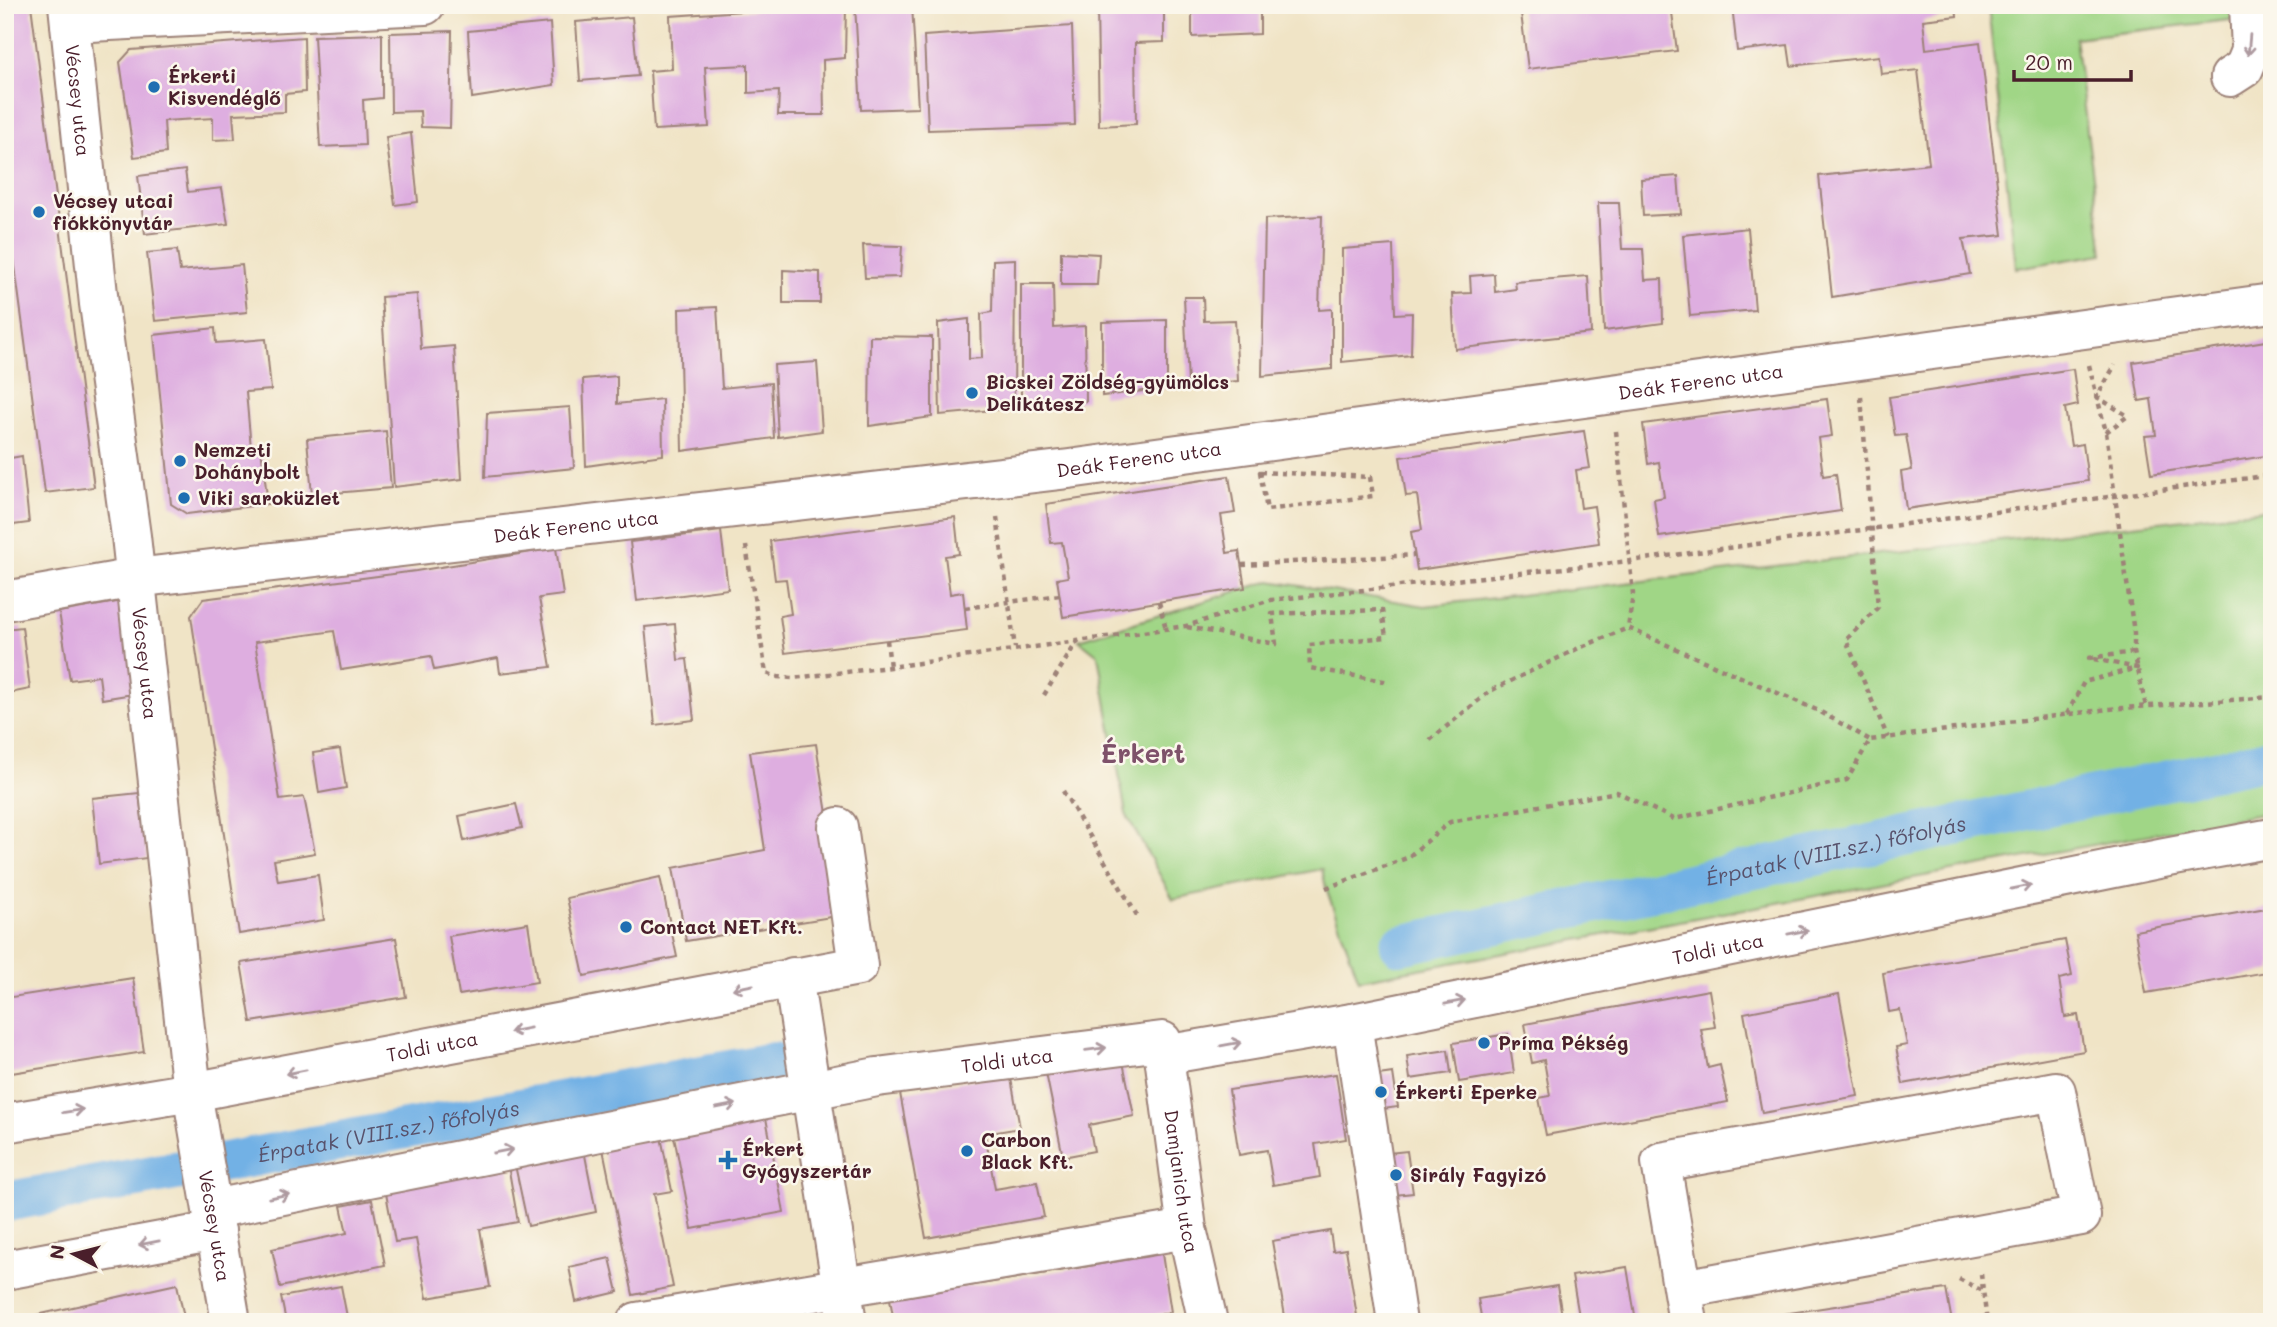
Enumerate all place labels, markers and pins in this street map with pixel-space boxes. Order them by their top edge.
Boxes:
place label: Érkerti Kisvendéglő [168,63,281,110]
marker: Érkerti Kisvendéglő [146,79,162,95]
place label: Vécsey utcai fiókkönyvtár [53,188,174,235]
marker: Vécsey utcai fiókkönyvtár [31,204,47,220]
place label: Bicskei Zöldség-gyümölcs Delikátesz [986,369,1229,416]
marker: Bicskei Zöldség-gyümölcs Delikátesz [964,385,980,401]
place label: Nemzeti Dohánybolt [194,437,300,484]
marker: Nemzeti Dohánybolt [172,453,188,469]
place label: Viki saroküzlet [198,485,340,510]
marker: Viki saroküzlet [176,490,192,506]
place label: Contact NET Kft. [640,914,803,939]
marker: Contact NET Kft. [618,919,634,935]
place label: Príma Pékség [1498,1030,1628,1055]
marker: Príma Pékség [1476,1035,1492,1051]
place label: Érkerti Eperke [1395,1079,1537,1104]
marker: Érkerti Eperke [1373,1084,1389,1100]
place label: Carbon Black Kft. [981,1127,1074,1174]
place label: Érkert Gyógyszertár [742,1136,872,1183]
marker: Carbon Black Kft. [959,1143,975,1159]
marker: Érkert Gyógyszertár [720,1152,736,1168]
place label: Sirály Fagyizó [1410,1162,1546,1187]
marker: Sirály Fagyizó [1388,1167,1404,1183]

